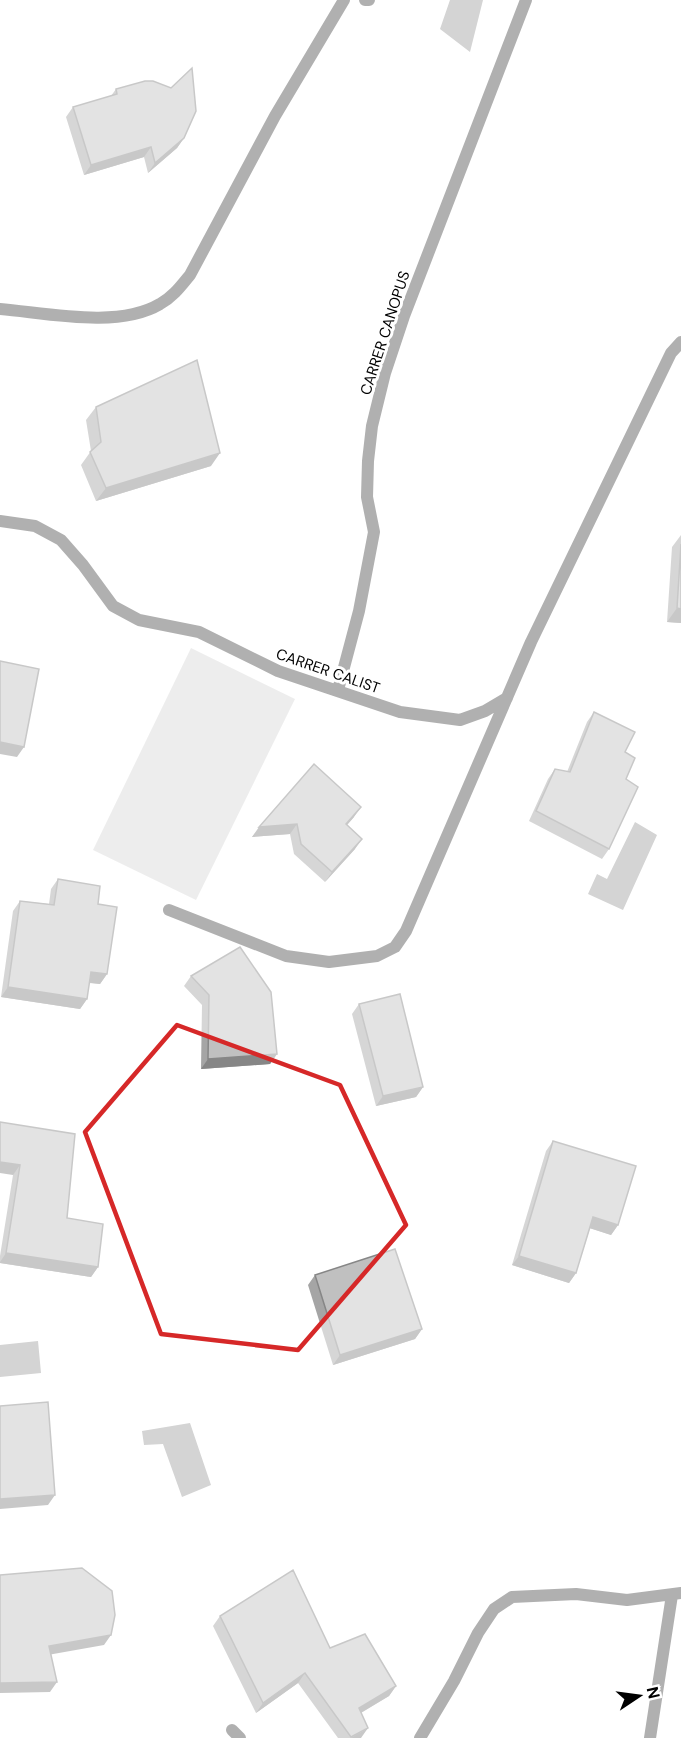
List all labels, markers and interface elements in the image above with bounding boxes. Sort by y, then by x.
street label: CARRER CANOPUS [356,268,415,398]
street label: CARRER CALIST [273,644,383,698]
north arrow [609,1666,669,1726]
text: N [642,1685,665,1701]

